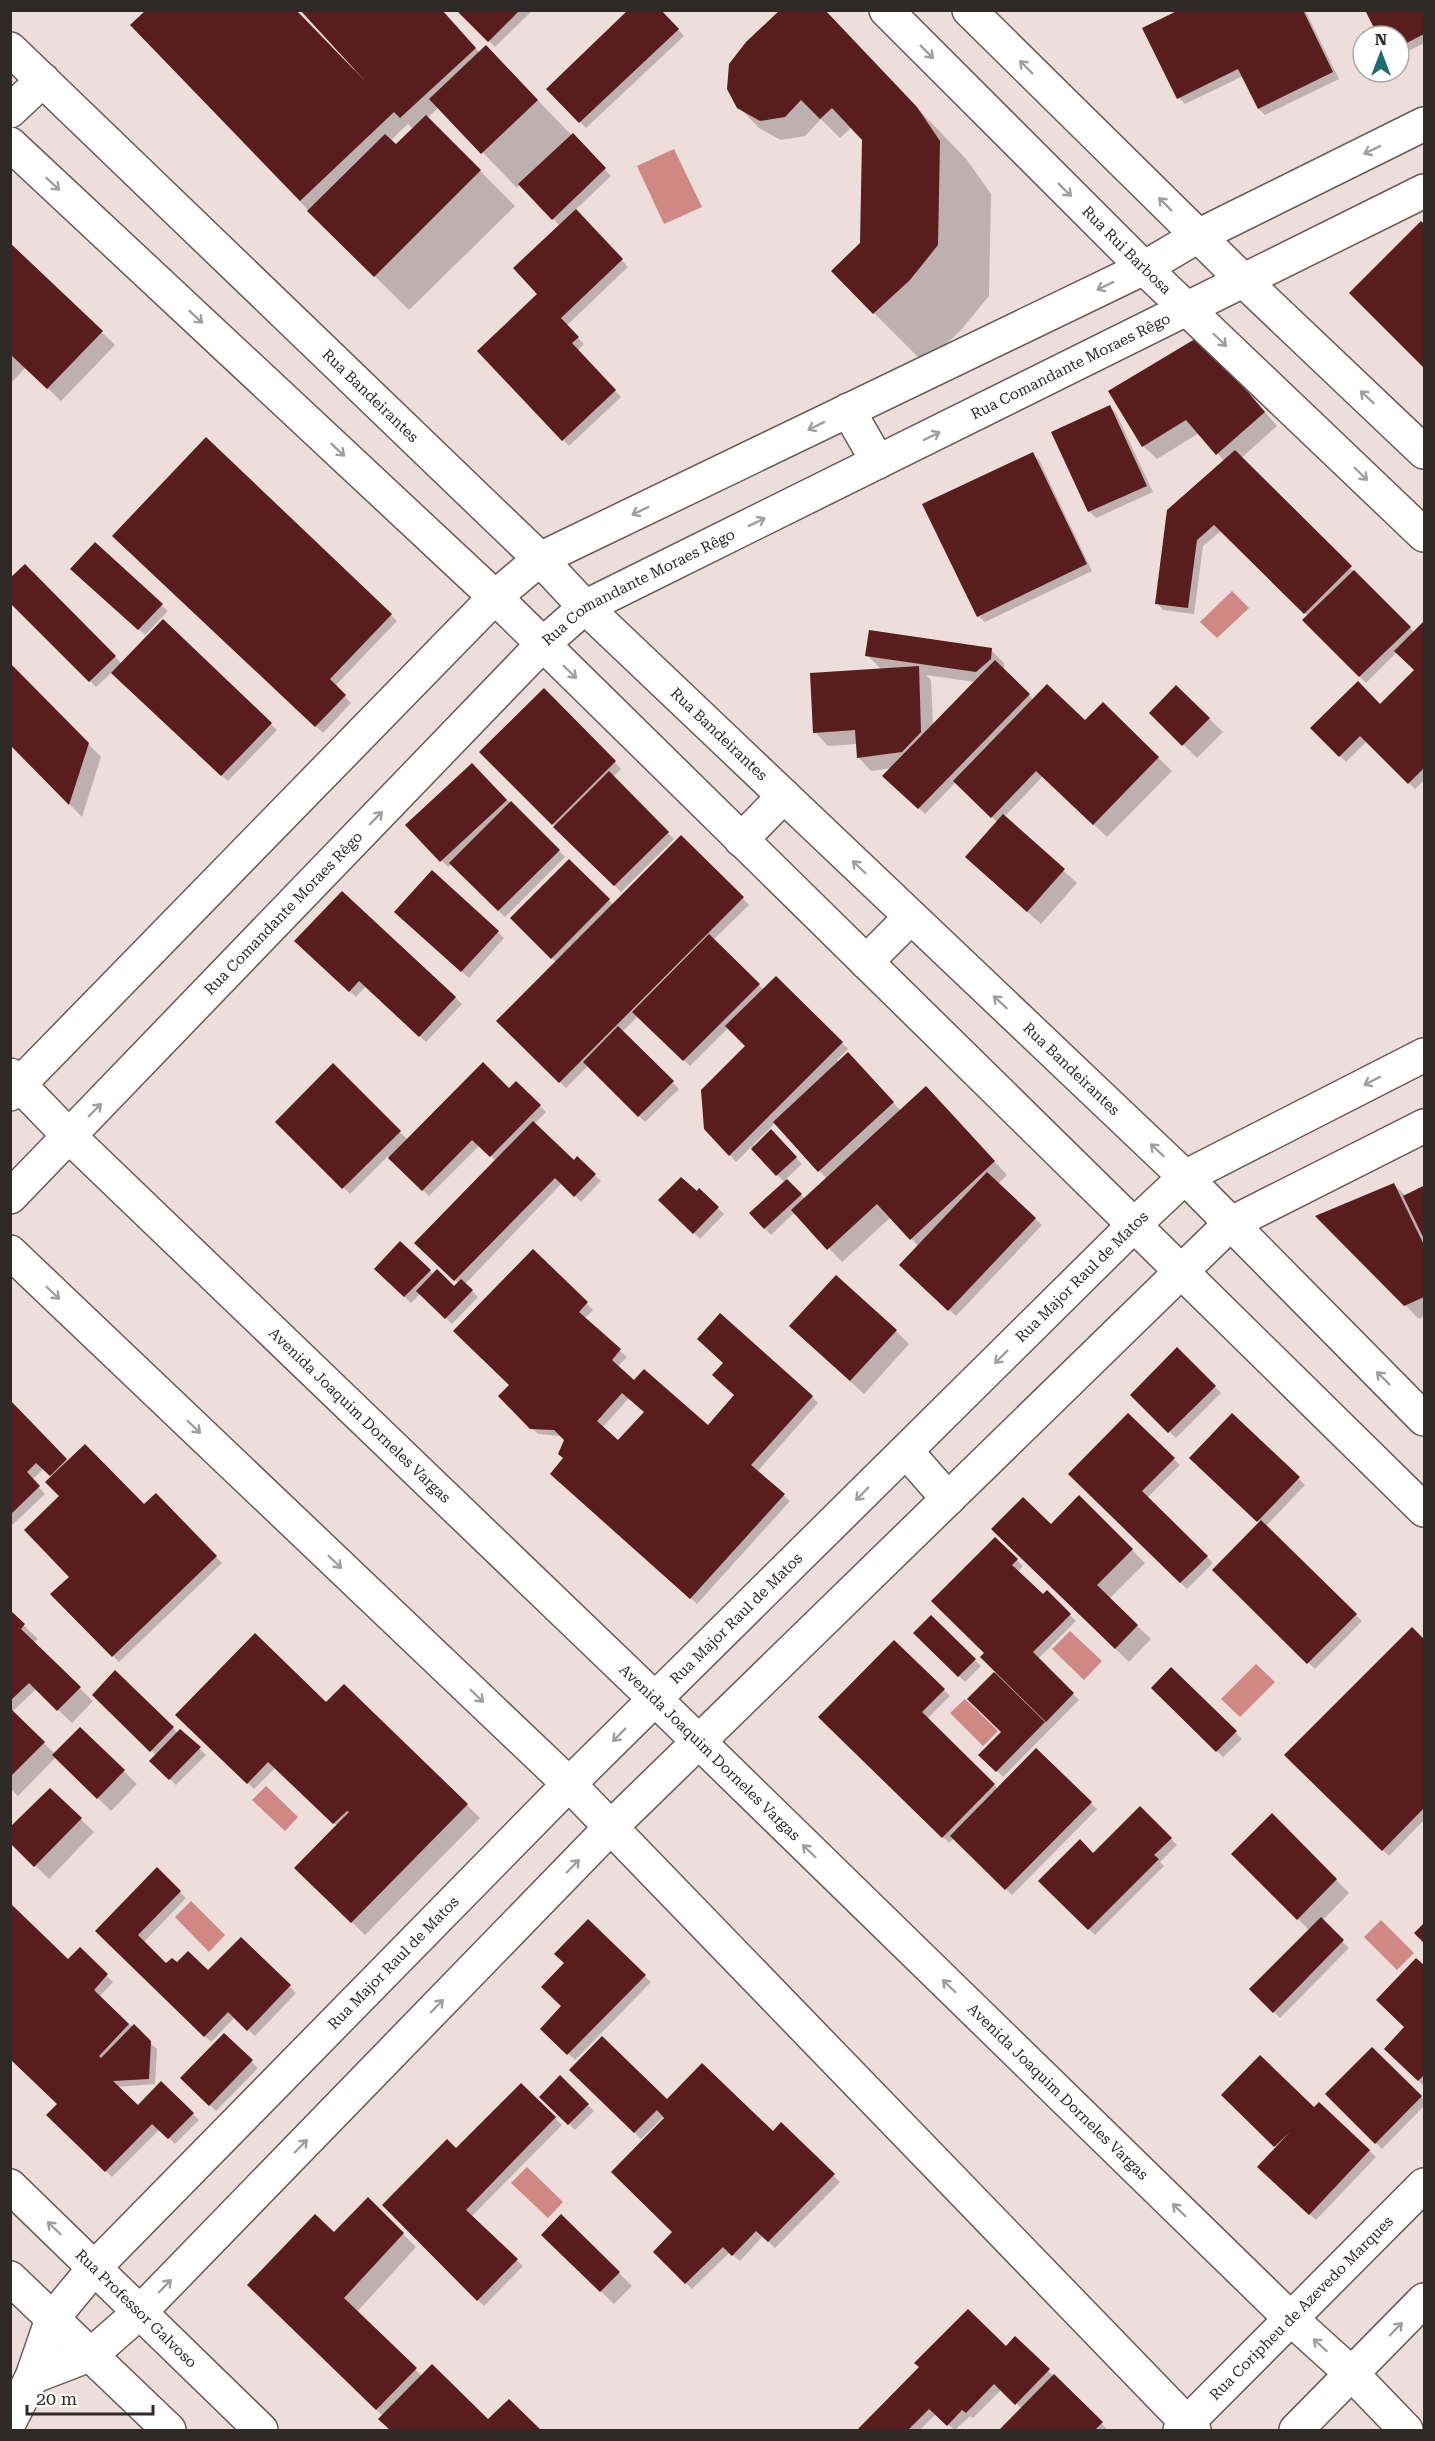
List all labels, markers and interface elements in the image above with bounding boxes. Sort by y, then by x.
north arrow [1351,24,1411,84]
text: N [1375,30,1387,49]
one-way arrow [920,44,935,59]
one-way arrow [1019,60,1034,74]
one-way arrow [1364,145,1382,156]
one-way arrow [46,177,61,191]
one-way arrow [1058,182,1073,197]
one-way arrow [1158,197,1173,211]
street label: Rua Rui Barbosa [1078,202,1175,298]
one-way arrow [1096,281,1114,293]
street label: Rua Comandante Moraes Rêgo [968,309,1173,423]
one-way arrow [188,310,203,324]
one-way arrow [1213,333,1228,347]
street label: Rua Bandeirantes [318,345,422,446]
one-way arrow [1359,390,1374,404]
one-way arrow [807,420,825,432]
one-way arrow [922,429,940,441]
one-way arrow [331,443,346,457]
one-way arrow [1354,467,1369,482]
one-way arrow [632,505,650,517]
one-way arrow [748,516,766,528]
street label: Rua Comandante Moraes Rêgo [538,525,738,650]
one-way arrow [563,665,578,679]
street label: Rua Bandeirantes [667,684,771,784]
one-way arrow [368,811,382,826]
street label: Rua Comandante Moraes Rêgo [200,828,366,999]
one-way arrow [851,860,866,875]
one-way arrow [993,994,1008,1009]
street label: Rua Bandeirantes [1019,1019,1123,1119]
one-way arrow [1364,1076,1382,1088]
one-way arrow [88,1102,102,1117]
one-way arrow [1150,1143,1165,1157]
street label: Rua Major Raul de Matos [1012,1207,1152,1346]
one-way arrow [45,1285,60,1300]
street label: Avenida Joaquim Dorneles Vargas [265,1324,454,1507]
one-way arrow [993,1350,1008,1364]
one-way arrow [1376,1370,1391,1385]
one-way arrow [187,1420,202,1434]
one-way arrow [855,1487,870,1501]
street label: Rua Major Raul de Matos [666,1549,806,1688]
one-way arrow [328,1554,343,1569]
street label: Avenida Joaquim Dorneles Vargas [616,1661,804,1844]
one-way arrow [469,1689,484,1703]
one-way arrow [612,1727,627,1742]
one-way arrow [802,1843,817,1858]
one-way arrow [566,1859,580,1874]
street label: Rua Major Raul de Matos [324,1893,463,2033]
one-way arrow [941,1979,956,1994]
one-way arrow [430,1999,445,2014]
street label: Avenida Joaquim Dorneles Vargas [964,2000,1152,2184]
one-way arrow [294,2139,309,2154]
one-way arrow [1172,2203,1187,2218]
street label: Rua Coripheu de Azevedo Marques [1206,2212,1397,2404]
one-way arrow [47,2221,62,2235]
street label: Rua Professor Galvoso [72,2246,201,2372]
one-way arrow [158,2278,173,2293]
one-way arrow [1389,2321,1404,2336]
one-way arrow [1313,2338,1328,2352]
scale bar [27,2378,153,2416]
text: 20 m [36,2388,77,2409]

